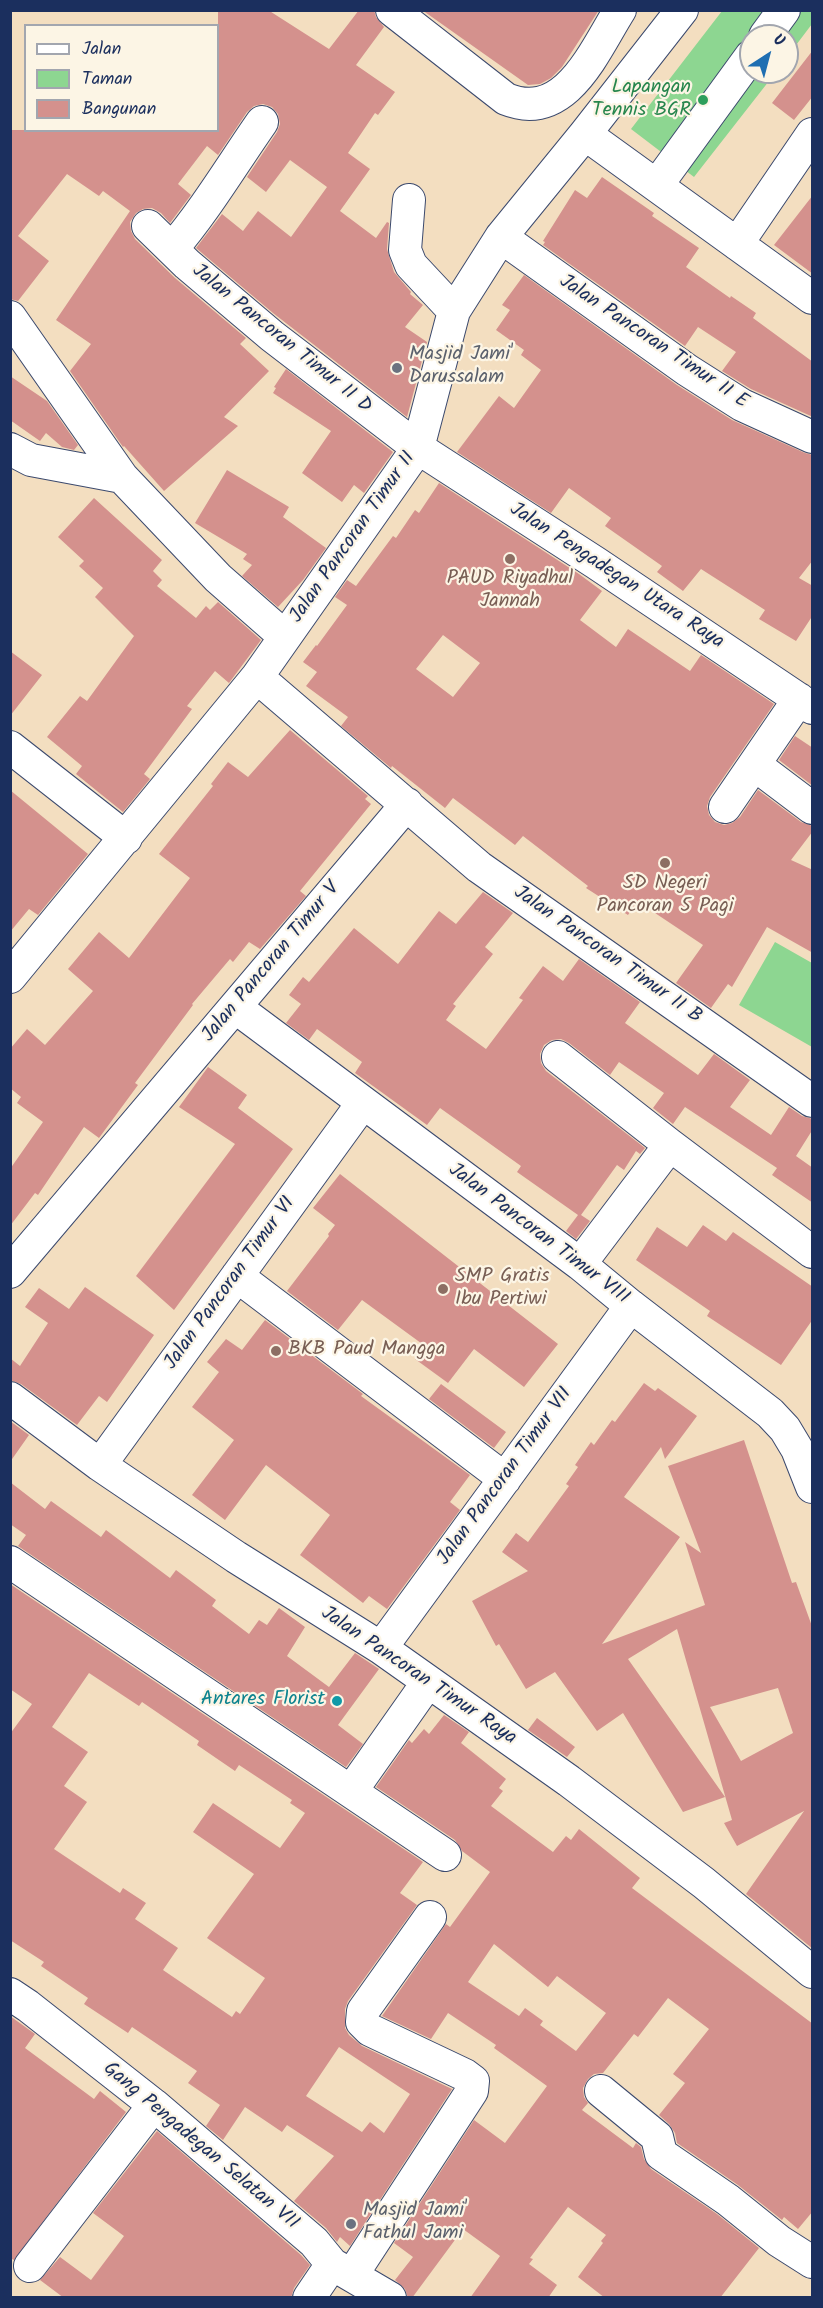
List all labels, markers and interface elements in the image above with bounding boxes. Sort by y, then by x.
legend [24,24,219,132]
north arrow [739,24,799,84]
text: U [767,28,790,54]
text: Jalan [82,35,121,64]
text: Taman [82,65,132,94]
place label: Lapangan Tennis BGR [592,77,691,124]
marker: Lapangan Tennis BGR [696,93,710,107]
text: Bangunan [82,95,156,124]
street label: Jalan Pancoran Timur II D [186,260,376,420]
street label: Jalan Pancoran Timur II E [554,271,752,415]
place label: Masjid Jami' Darussalam [409,344,513,391]
marker: Masjid Jami' Darussalam [390,361,404,375]
street label: Jalan Pancoran Timur II [286,448,422,628]
street label: Jalan Pengadegan Utara Raya [504,499,728,655]
marker: PAUD Riyadhul Jannah [503,552,517,566]
place label: PAUD Riyadhul Jannah [447,568,573,615]
marker: SD Negeri Pancoran 5 Pagi [658,856,672,870]
place label: SD Negeri Pancoran 5 Pagi [597,873,733,920]
street label: Jalan Pancoran Timur V [198,878,346,1048]
street label: Jalan Pancoran Timur II B [508,882,706,1030]
street label: Jalan Pancoran Timur VIII [443,1159,633,1311]
street label: Jalan Pancoran Timur VI [160,1193,302,1375]
place label: SMP Gratis Ibu Pertiwi [455,1266,550,1313]
marker: SMP Gratis Ibu Pertiwi [436,1282,450,1296]
place label: BKB Paud Mangga [288,1339,445,1363]
marker: BKB Paud Mangga [269,1344,283,1358]
street label: Jalan Pancoran Timur VII [433,1383,579,1571]
street label: Jalan Pancoran Timur Raya [316,1603,520,1751]
place label: Antares Florist [201,1689,325,1713]
marker: Antares Florist [330,1694,344,1708]
street label: Gang Pengadegan Selatan VII [97,2058,303,2236]
place label: Masjid Jami' Fathul Jami [363,2200,467,2247]
marker: Masjid Jami' Fathul Jami [344,2217,358,2231]

